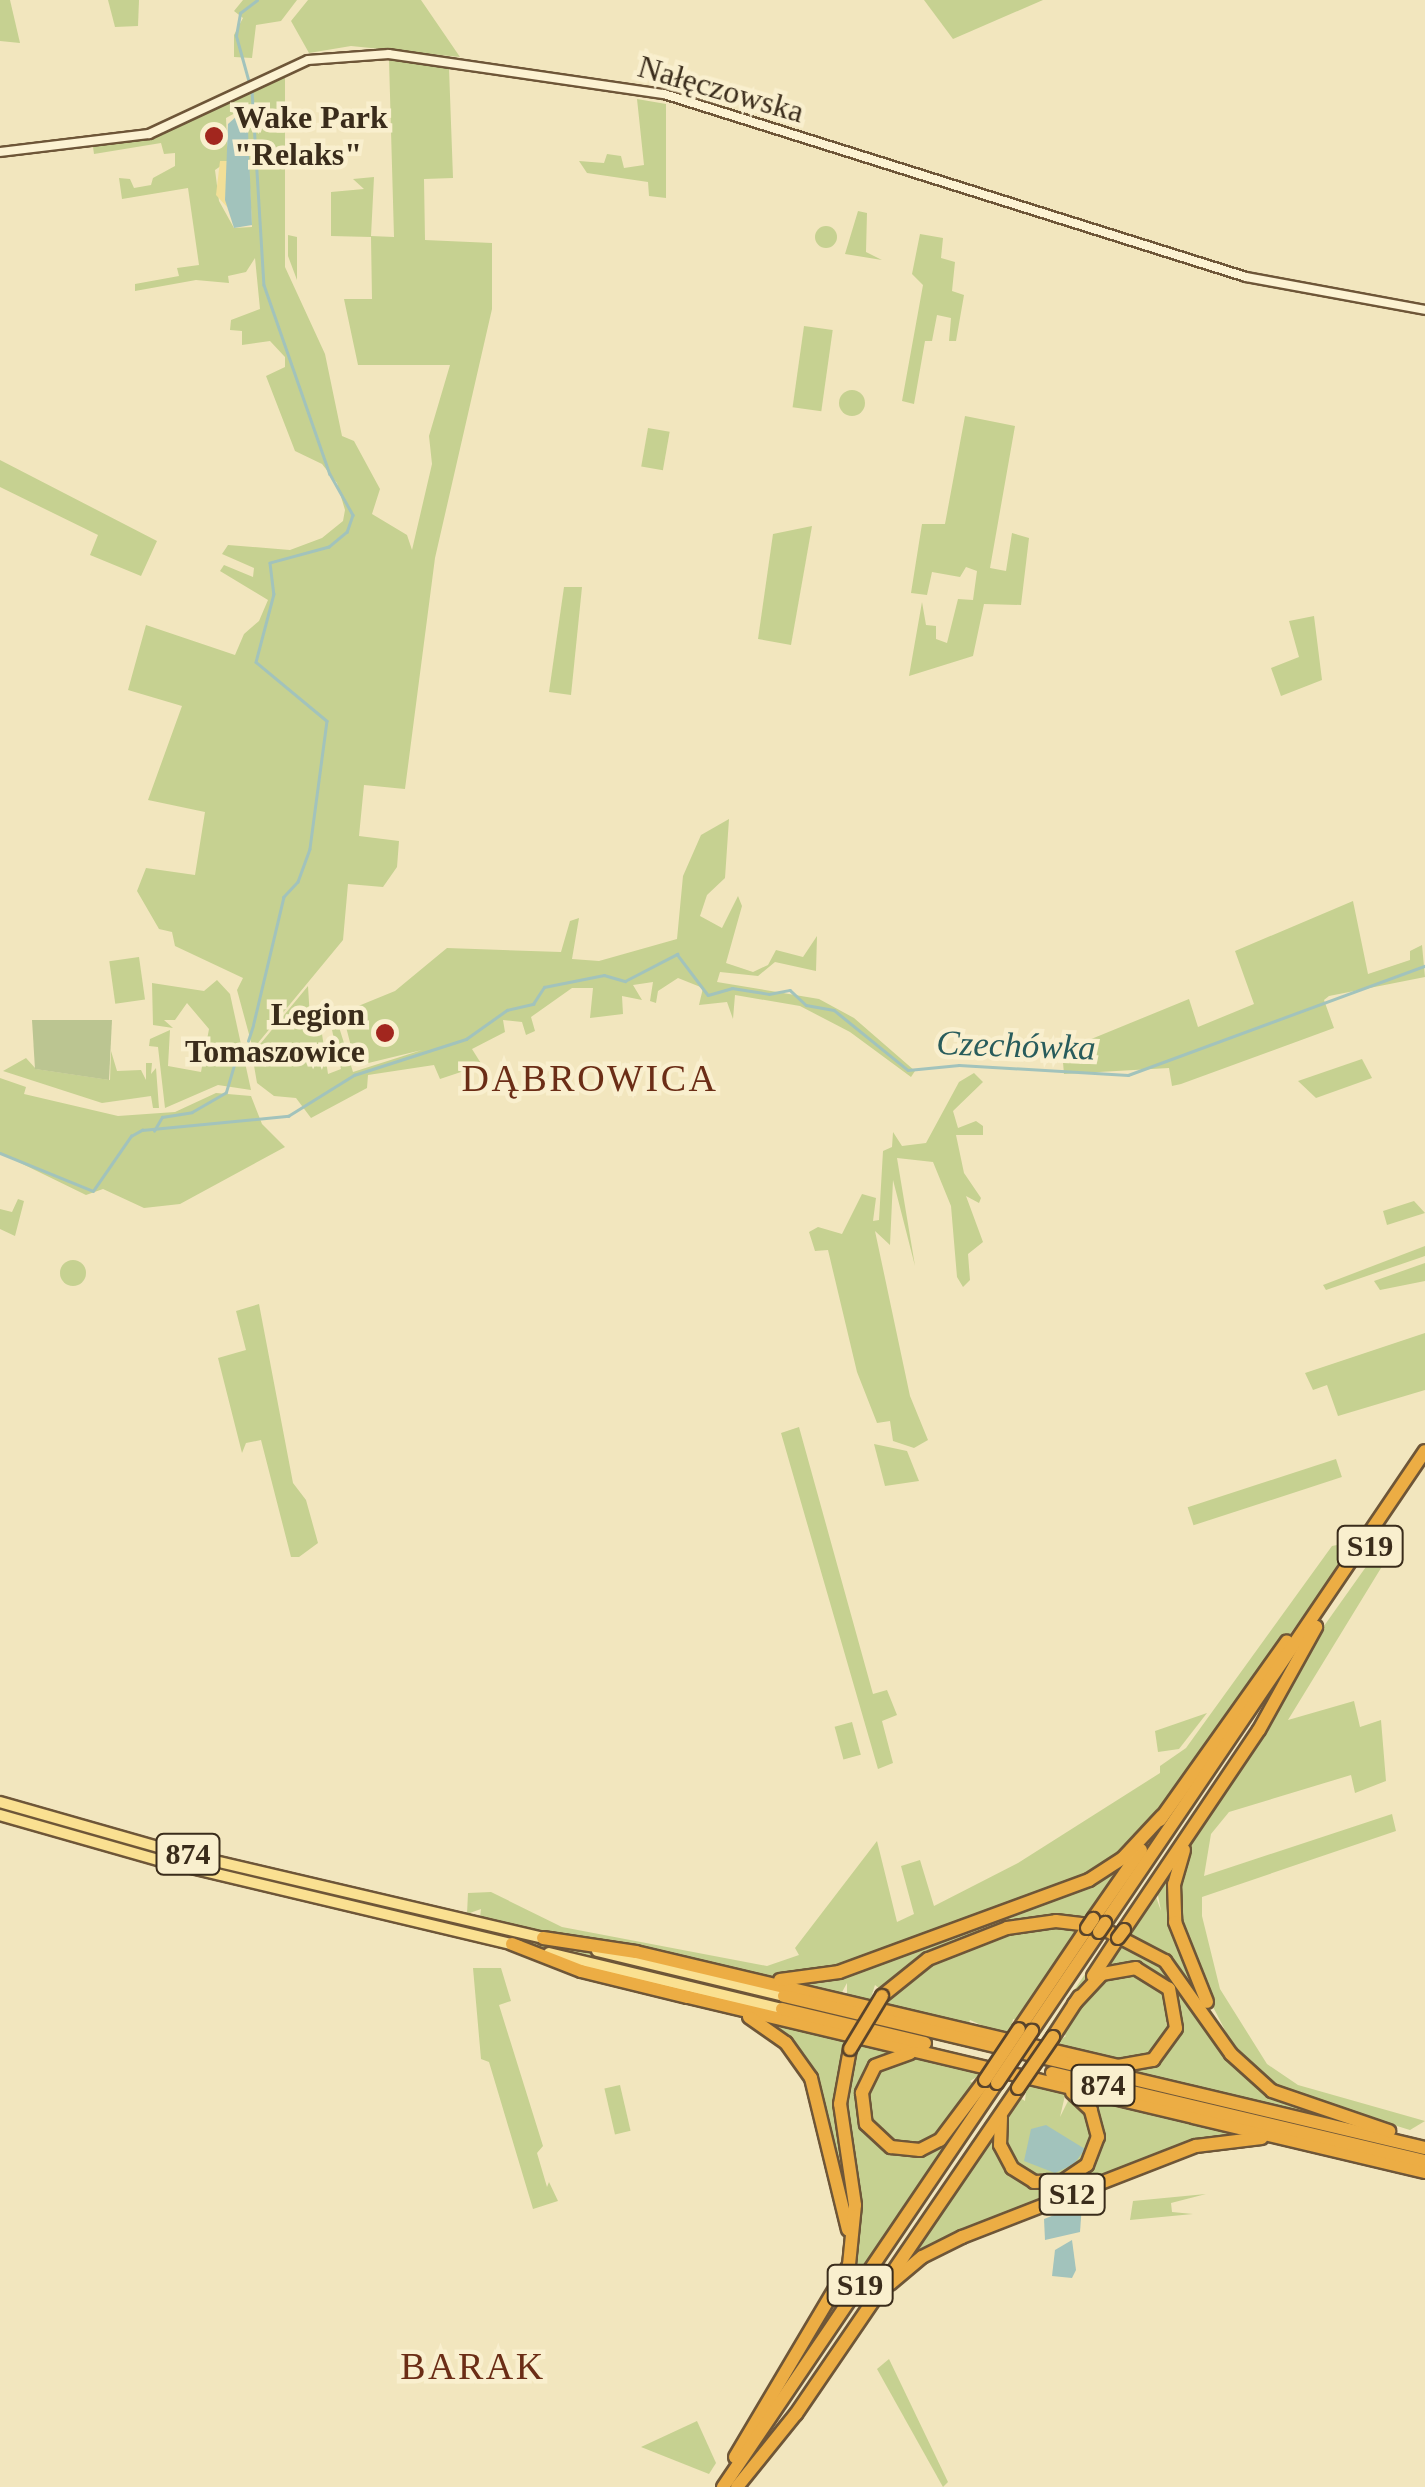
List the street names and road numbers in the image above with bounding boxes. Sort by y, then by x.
street label: Nałęczowska [634,47,808,131]
road number: S19 [1335,1521,1405,1571]
road number: 874 [156,1829,220,1879]
road number: 874 [1070,2060,1136,2110]
road number: S12 [1037,2169,1107,2219]
road number: S19 [825,2260,895,2310]

